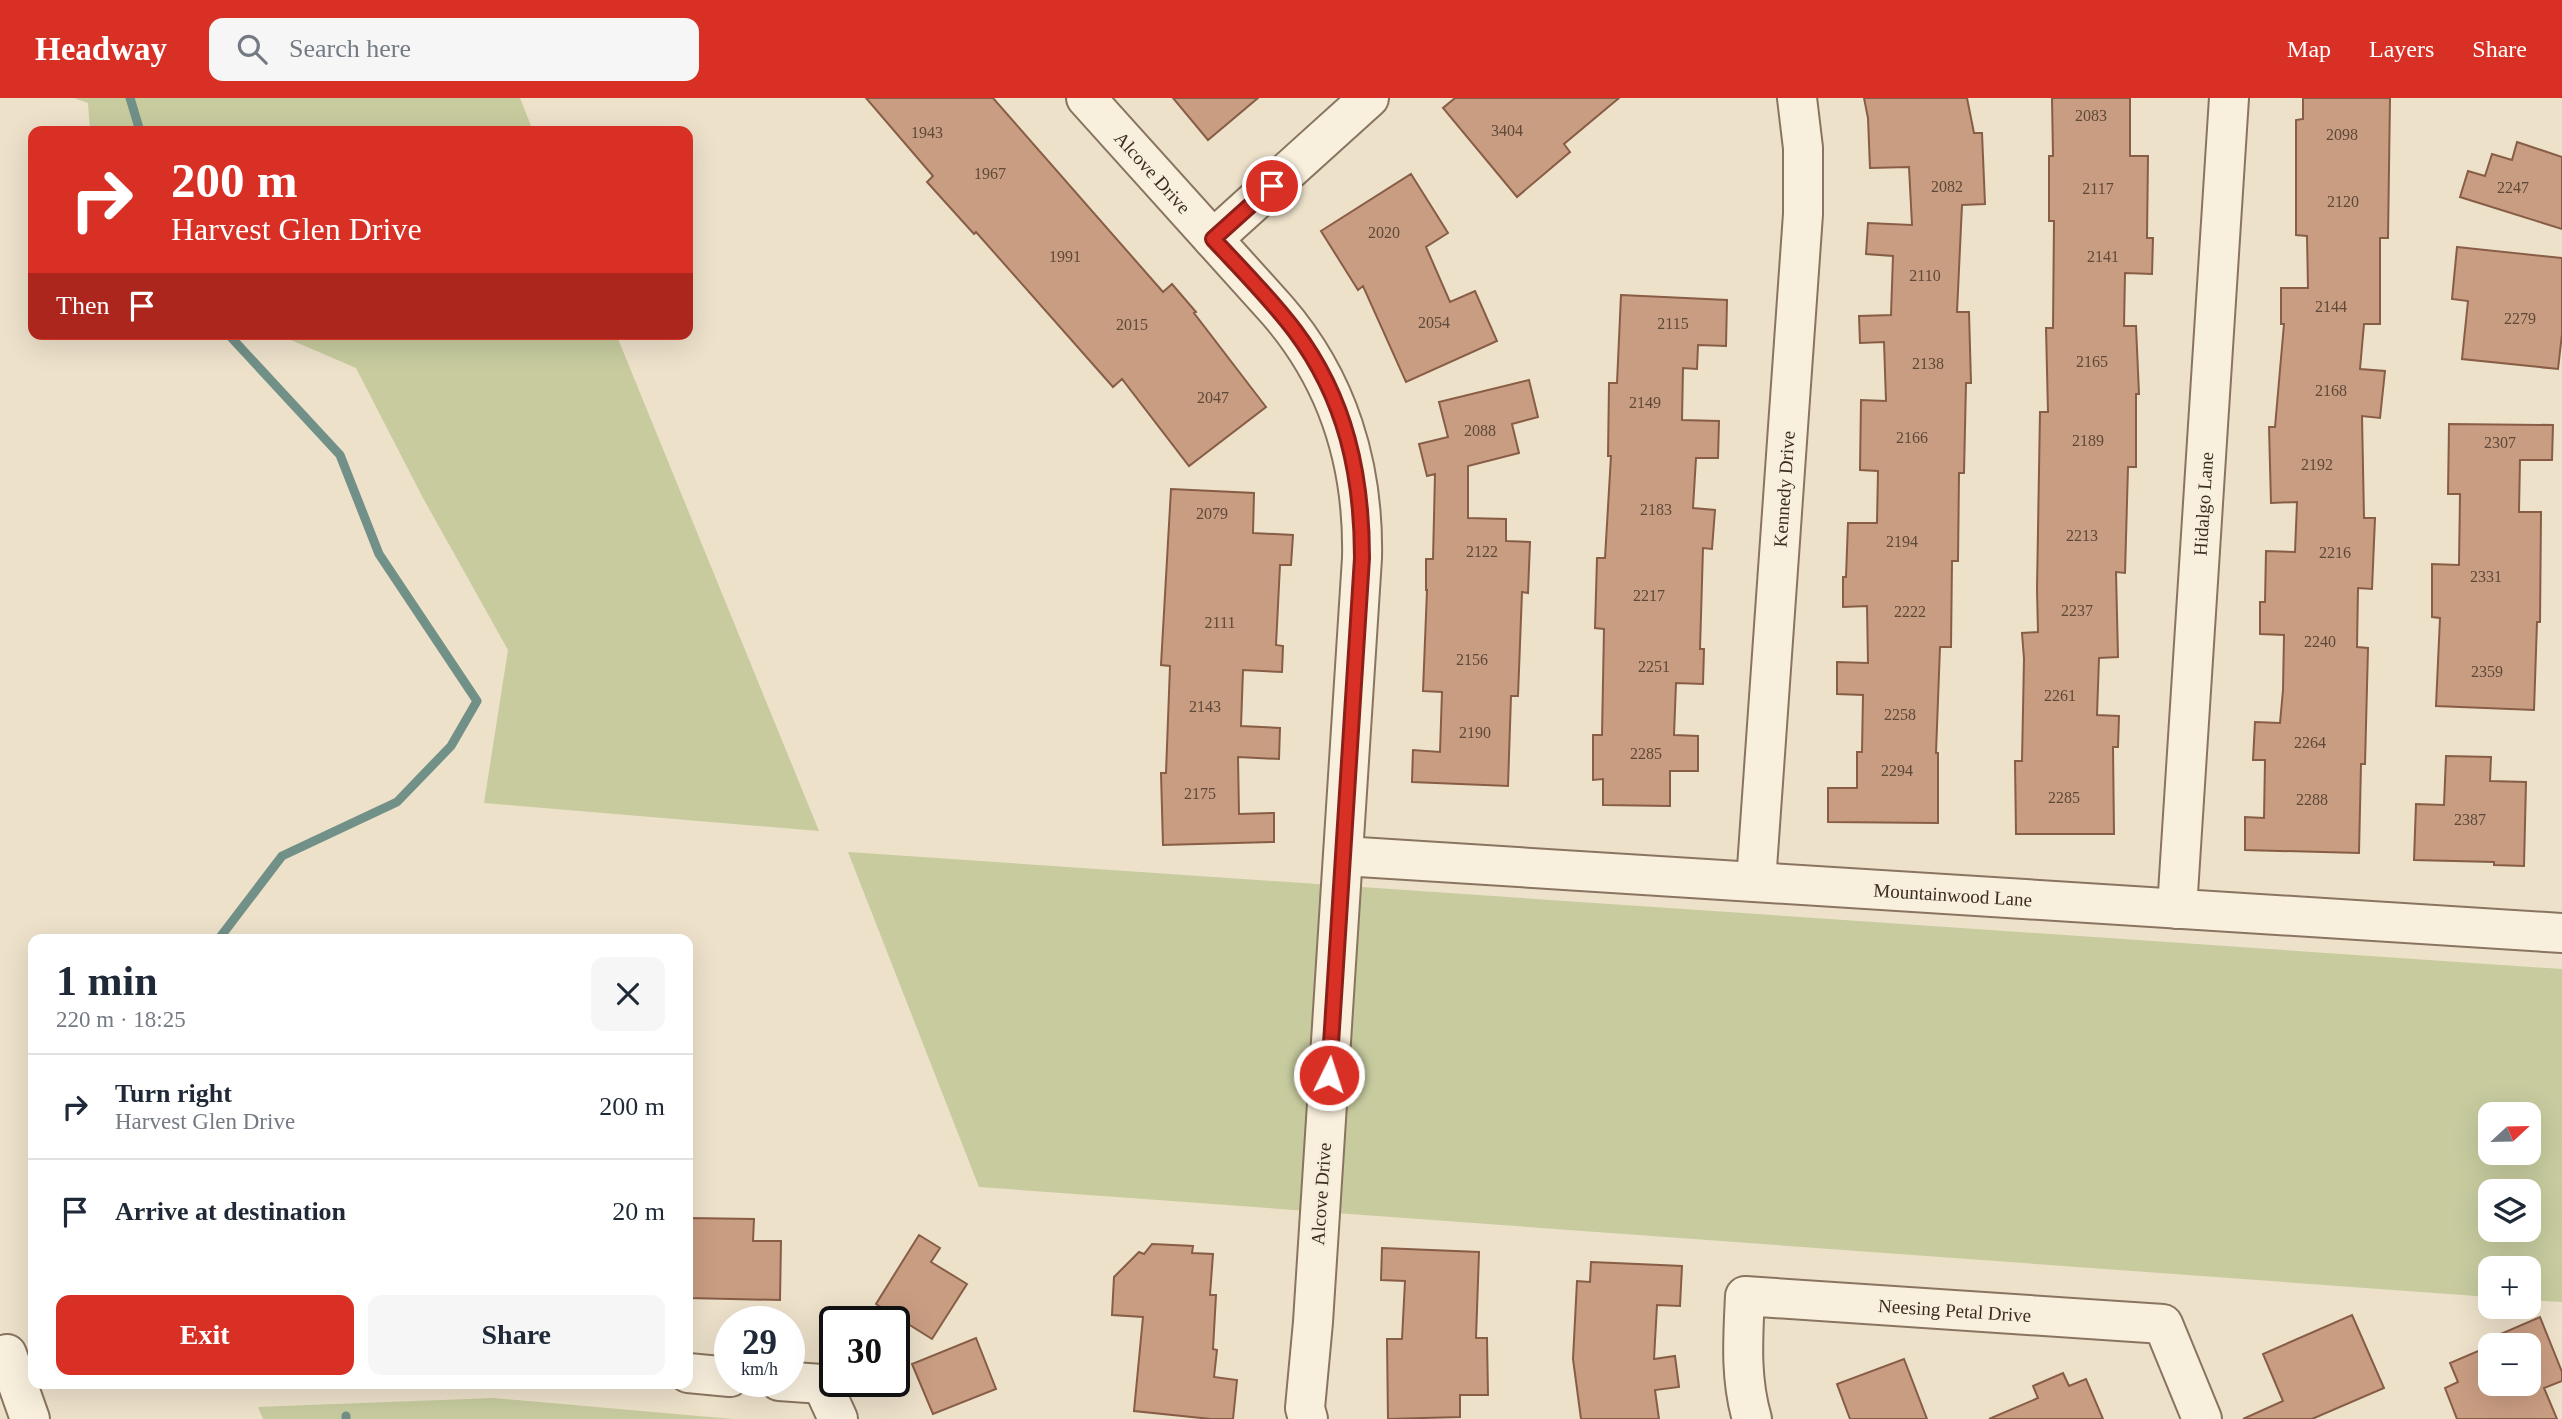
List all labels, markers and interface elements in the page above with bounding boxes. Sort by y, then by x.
search box [209,18,699,81]
icon: search [233,30,271,68]
text: Headway [35,31,167,67]
text: Search here [289,34,411,63]
text: Map [2287,36,2331,62]
text: Layers [2369,36,2434,62]
text: Share [2472,36,2527,62]
house number: 2083 [2075,107,2107,124]
house number: 3404 [1491,122,1523,139]
house number: 1943 [911,124,943,141]
house number: 2098 [2326,126,2358,143]
street label: Alcove Drive [1111,127,1195,218]
text: 200 m [171,153,298,208]
icon: right [56,154,147,245]
pin [1242,156,1302,216]
house number: 1967 [974,165,1006,182]
icon: arrive [1253,167,1291,205]
house number: 2082 [1931,178,1963,195]
house number: 2247 [2497,179,2529,196]
house number: 2117 [2082,180,2114,197]
house number: 2120 [2327,193,2359,210]
text: Harvest Glen Drive [171,211,422,247]
house number: 2020 [1368,224,1400,241]
house number: 1991 [1049,248,1081,265]
house number: 2141 [2087,248,2119,265]
house number: 2110 [1909,267,1941,284]
icon: arrive [123,287,161,325]
text: Then [56,291,109,320]
house number: 2144 [2315,298,2347,315]
house number: 2279 [2504,310,2536,327]
house number: 2054 [1418,314,1450,331]
house number: 2115 [1657,315,1689,332]
house number: 2015 [1116,316,1148,333]
house number: 2165 [2076,353,2108,370]
house number: 2138 [1912,355,1944,372]
house number: 2168 [2315,382,2347,399]
house number: 2047 [1197,389,1229,406]
house number: 2149 [1629,394,1661,411]
house number: 2088 [1464,422,1496,439]
house number: 2166 [1896,429,1928,446]
street label: Kennedy Drive [1769,430,1798,548]
house number: 2189 [2072,432,2104,449]
house number: 2307 [2484,434,2516,451]
street label: Hidalgo Lane [2189,451,2217,556]
house number: 2192 [2301,456,2333,473]
house number: 2183 [1640,501,1672,518]
house number: 2079 [1196,505,1228,522]
house number: 2213 [2066,527,2098,544]
house number: 2194 [1886,533,1918,550]
house number: 2122 [1466,543,1498,560]
house number: 2216 [2319,544,2351,561]
house number: 2331 [2470,568,2502,585]
house number: 2217 [1633,587,1665,604]
house number: 2237 [2061,602,2093,619]
house number: 2222 [1894,603,1926,620]
house number: 2111 [1205,614,1235,631]
house number: 2240 [2304,633,2336,650]
house number: 2156 [1456,651,1488,668]
house number: 2251 [1638,658,1670,675]
house number: 2359 [2471,663,2503,680]
house number: 2261 [2044,687,2076,704]
house number: 2143 [1189,698,1221,715]
house number: 2258 [1884,706,1916,723]
house number: 2190 [1459,724,1491,741]
house number: 2264 [2294,734,2326,751]
house number: 2285 [1630,745,1662,762]
house number: 2294 [1881,762,1913,779]
house number: 2175 [1184,785,1216,802]
house number: 2285 [2048,789,2080,806]
house number: 2288 [2296,791,2328,808]
house number: 2387 [2454,811,2486,828]
street label: Mountainwood Lane [1873,879,2033,910]
button: close [591,957,665,1031]
text: 1 min [56,958,158,1004]
text: 220 m · 18:25 [56,1007,186,1032]
position arrow [1292,1038,1366,1112]
text: Turn right [115,1079,232,1108]
icon: right [56,1088,94,1126]
text: 200 m [599,1092,665,1121]
north arrow [2478,1102,2541,1166]
map controls [2478,1102,2541,1396]
text: Harvest Glen Drive [115,1109,295,1134]
street label: Alcove Drive [1307,1142,1335,1246]
button: layers [2478,1179,2541,1242]
icon: arrive [56,1193,94,1231]
text: Arrive at destination [115,1197,346,1226]
text: 20 m [612,1197,665,1226]
button: + [2478,1256,2541,1319]
street label: Neesing Petal Drive [1878,1294,2032,1326]
button: Exit [56,1295,354,1375]
button: Share [368,1295,665,1375]
speed limit sign: 30 [819,1306,910,1397]
text: 29 [742,1323,777,1362]
button: − [2478,1333,2541,1396]
text: km/h [741,1359,778,1379]

